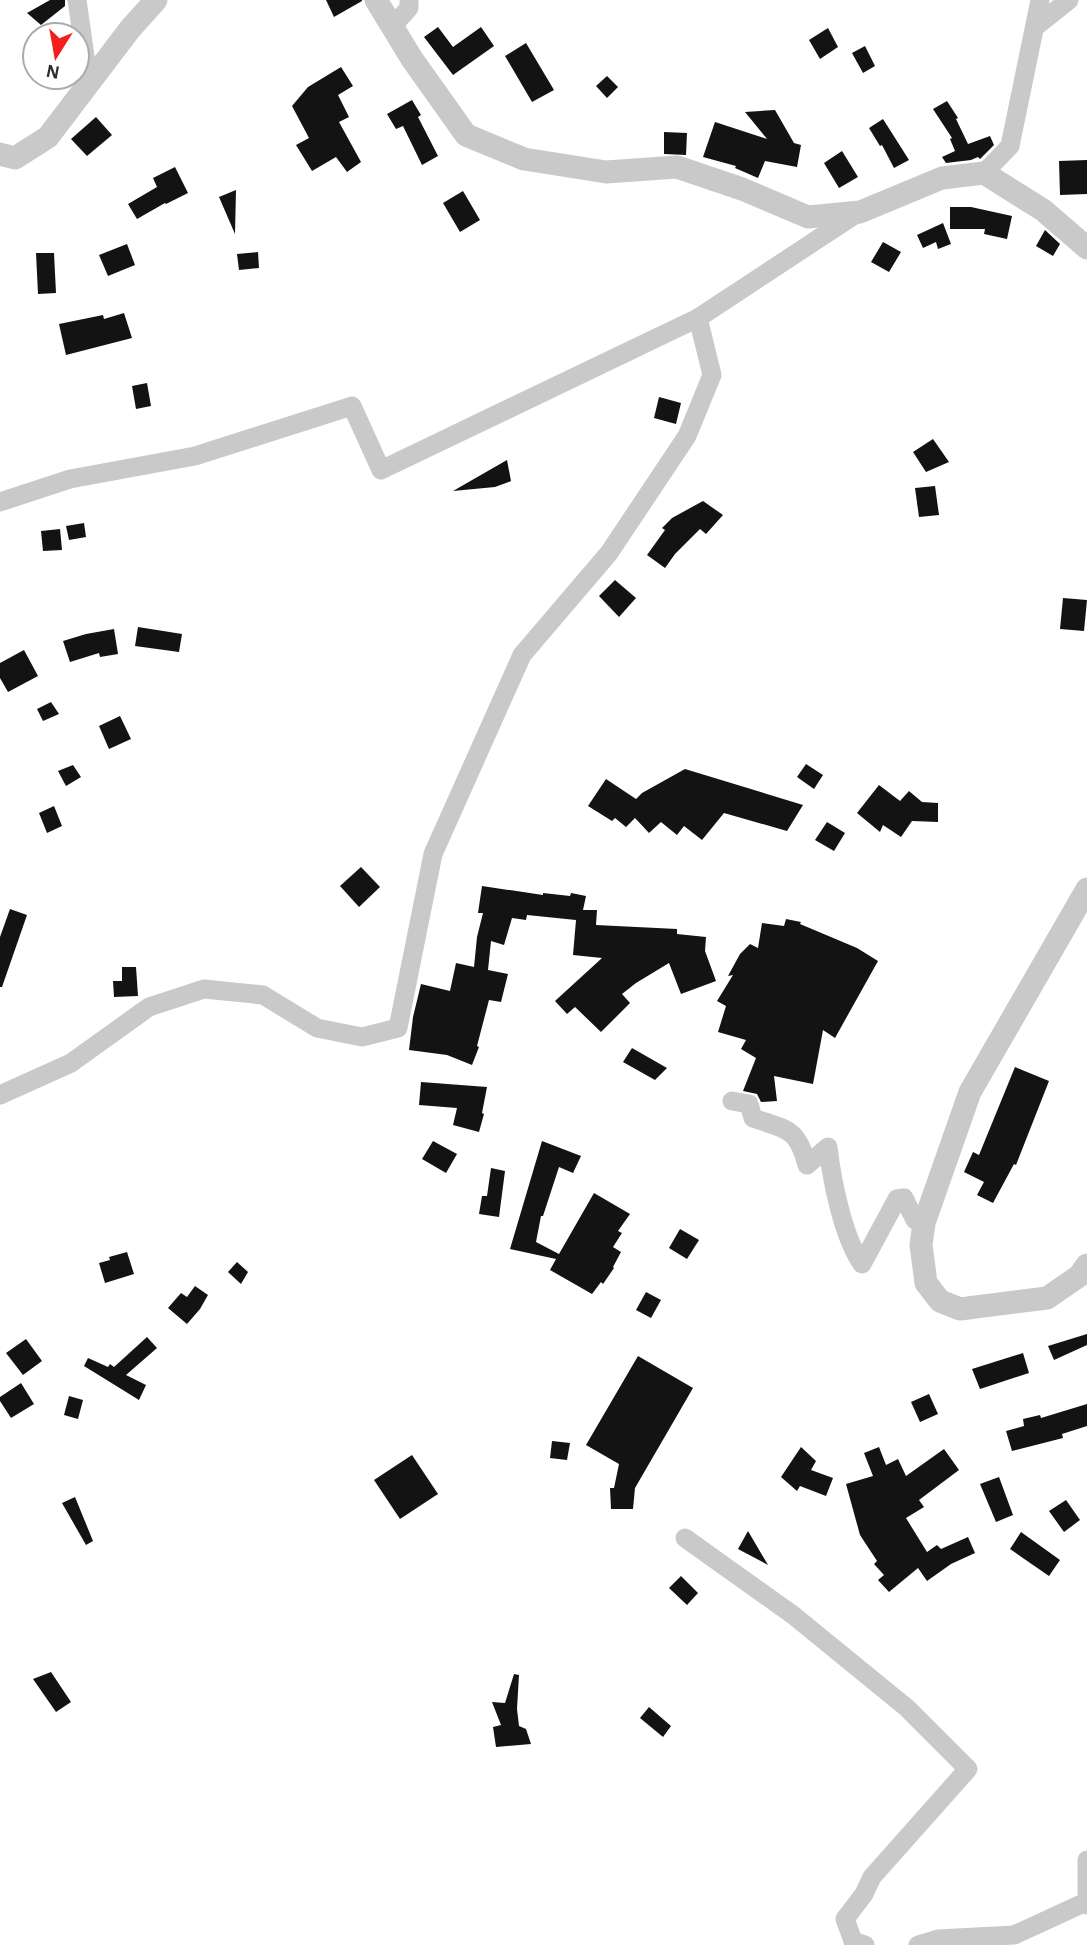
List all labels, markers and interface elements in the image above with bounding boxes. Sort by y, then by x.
north arrow [21,21,91,91]
text: N [45,61,61,82]

